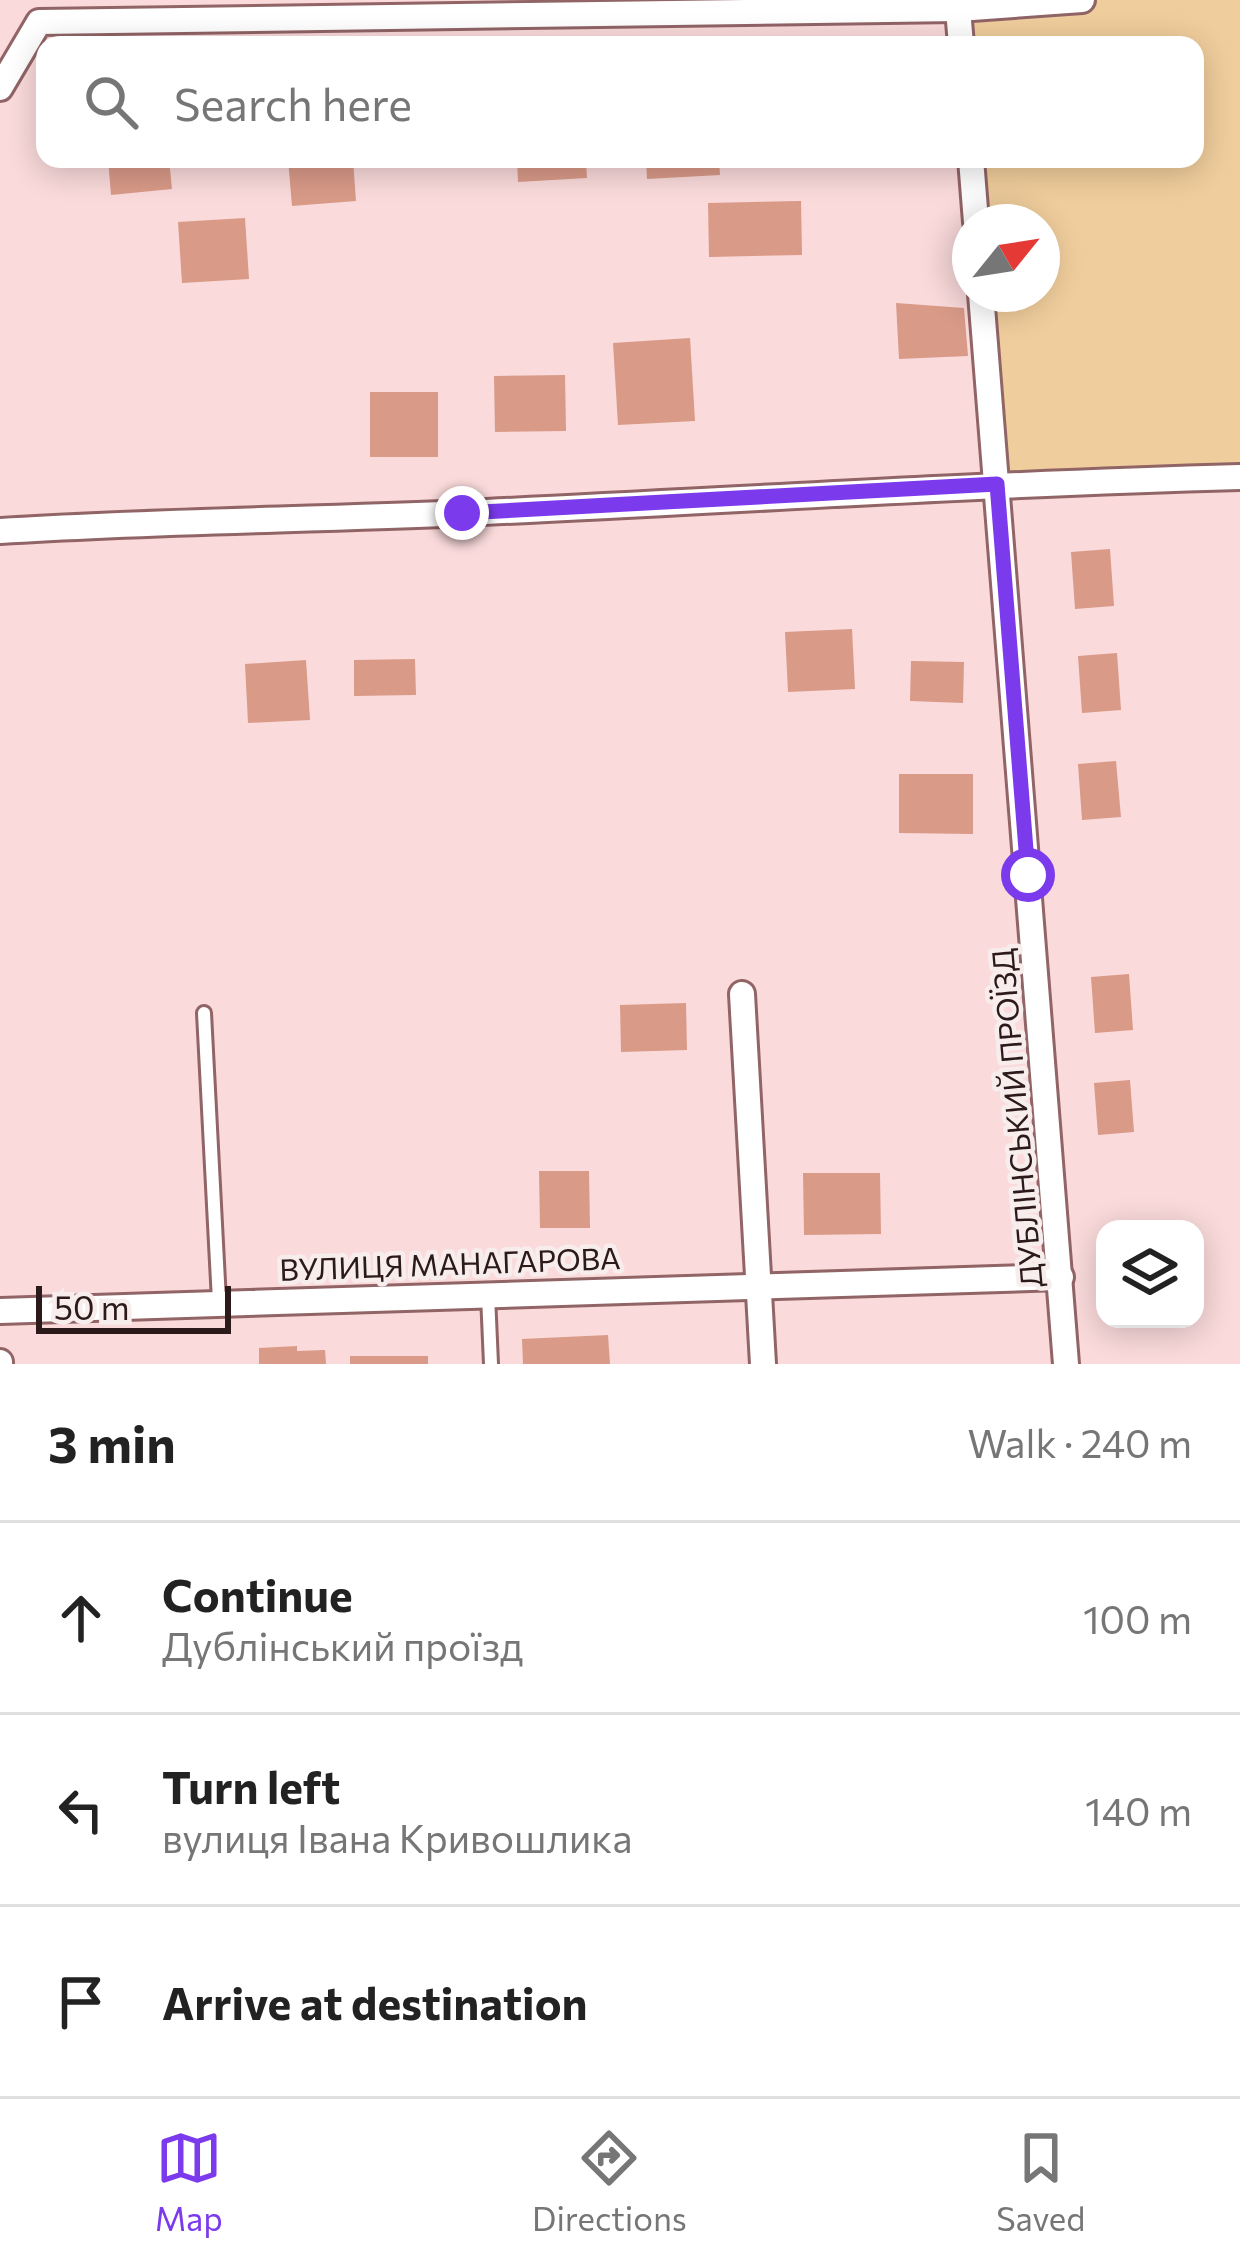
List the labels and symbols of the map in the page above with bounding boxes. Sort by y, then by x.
north arrow [952,204,1060,312]
route end [435,486,489,540]
route start [1001,848,1055,902]
street label: ДУБЛІНСЬКИЙ ПРОЇЗД [982,947,1049,1289]
street label: ВУЛИЦЯ МАНАГАРОВА [279,1238,621,1287]
scale bar [36,1280,231,1333]

